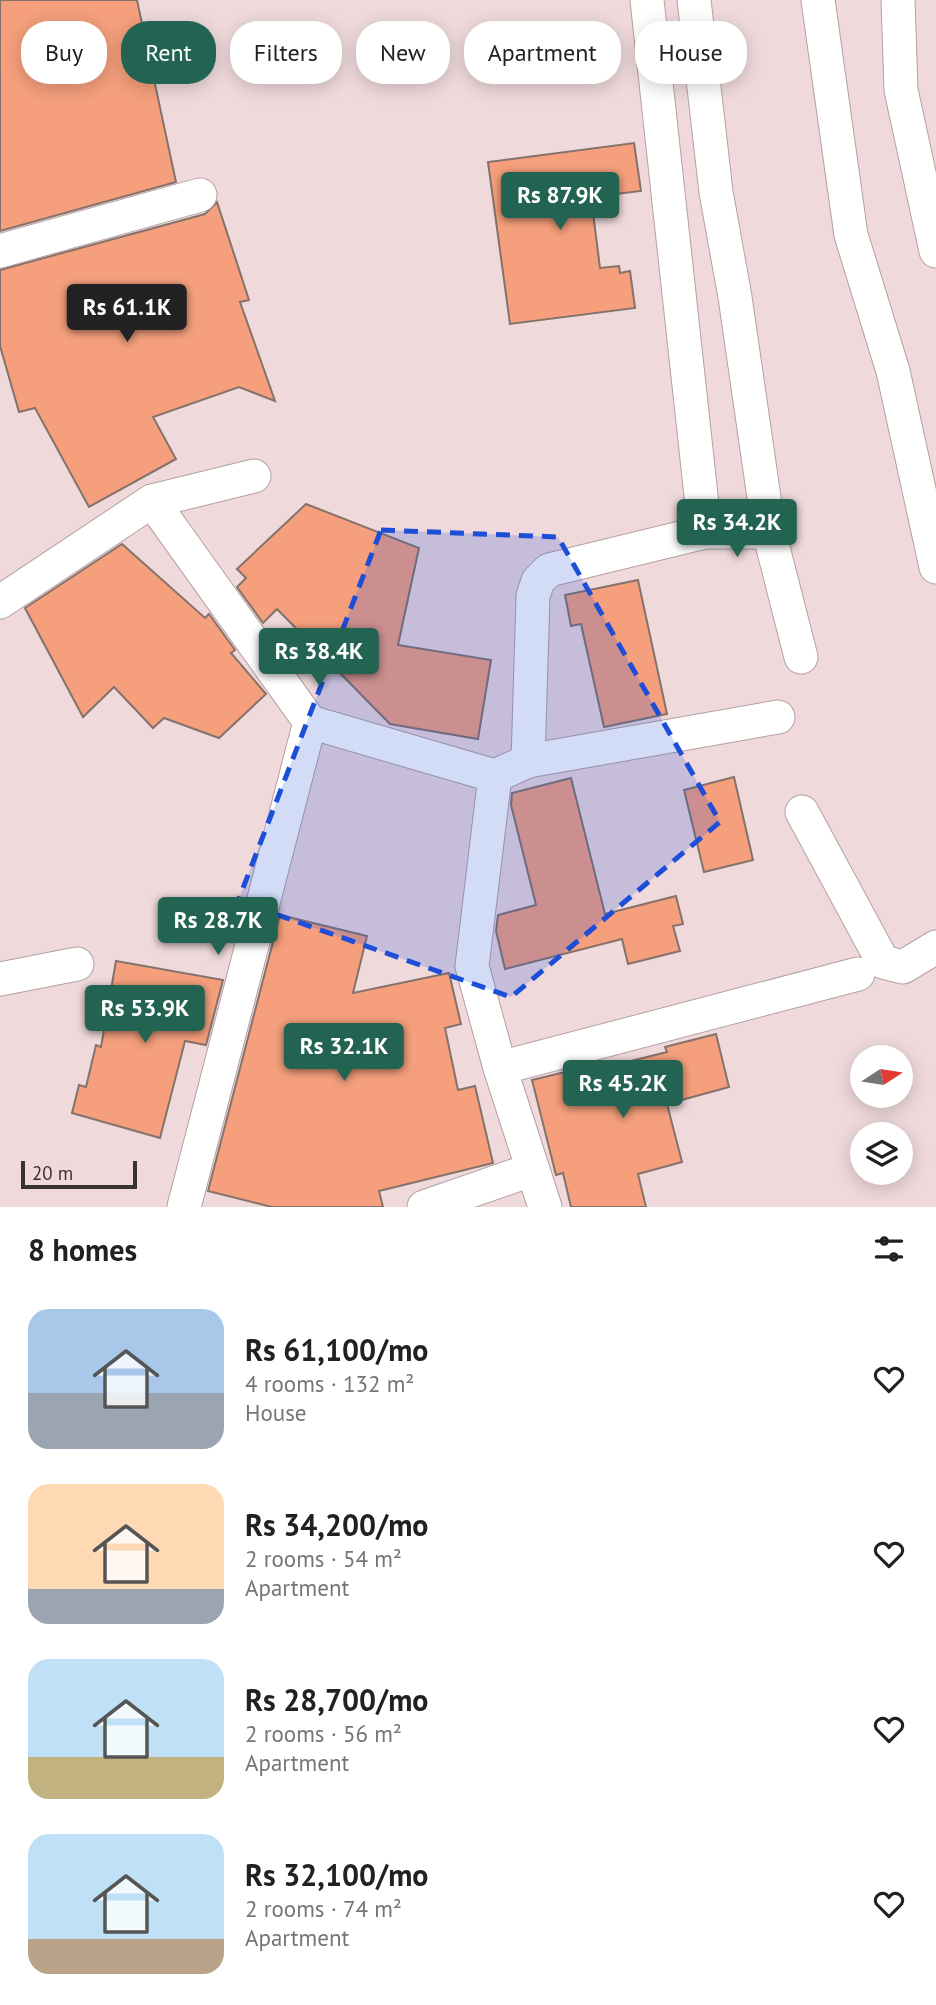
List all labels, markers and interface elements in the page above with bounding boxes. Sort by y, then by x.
chip: Buy [21,21,107,84]
chip: Rent [121,21,216,84]
chip: Filters [230,21,342,84]
chip: New [356,21,450,84]
chip: Apartment [464,21,621,84]
chip: House [635,21,747,84]
pin: Rs 87.9K [488,173,632,232]
text: Rs 87.9K [517,180,603,209]
pin: Rs 61.1K [55,284,199,344]
text: Rs 61.1K [83,292,171,321]
pin: Rs 34.2K [665,500,809,559]
text: Rs 34.2K [693,507,781,536]
pin: Rs 38.4K [247,628,391,688]
text: Rs 38.4K [275,636,363,665]
pin: Rs 28.7K [146,898,290,957]
text: Rs 28.7K [174,905,262,934]
pin: Rs 53.9K [73,986,217,1045]
text: Rs 53.9K [101,993,189,1022]
pin: Rs 32.1K [272,1024,416,1083]
text: Rs 32.1K [300,1031,388,1060]
north arrow [850,1045,914,1108]
map controls [850,1045,913,1185]
pin: Rs 45.2K [551,1060,695,1120]
text: Rs 45.2K [579,1068,667,1097]
button: layers [850,1122,913,1185]
scale bar [21,1158,136,1190]
text: 20 m [32,1161,73,1185]
text: 8 homes [28,1230,137,1269]
icon: filters [870,1230,908,1268]
text: Rs 61,100/mo [245,1330,428,1369]
icon: home [84,1337,168,1421]
icon: heart [870,1360,908,1398]
text: 4 rooms · 132 m² [245,1369,414,1398]
text: House [245,1398,307,1427]
text: Rs 34,200/mo [245,1505,428,1544]
icon: home [84,1512,168,1596]
icon: heart [870,1535,908,1573]
text: 2 rooms · 54 m² [245,1544,402,1573]
text: Apartment [245,1573,349,1602]
text: Rs 28,700/mo [245,1680,428,1719]
icon: home [84,1687,168,1771]
icon: heart [870,1710,908,1748]
text: 2 rooms · 56 m² [245,1719,402,1748]
text: Apartment [245,1748,349,1777]
text: Rs 32,100/mo [245,1855,428,1894]
icon: home [84,1862,168,1946]
icon: heart [870,1885,908,1923]
text: 2 rooms · 74 m² [245,1894,402,1923]
text: Apartment [245,1923,349,1952]

